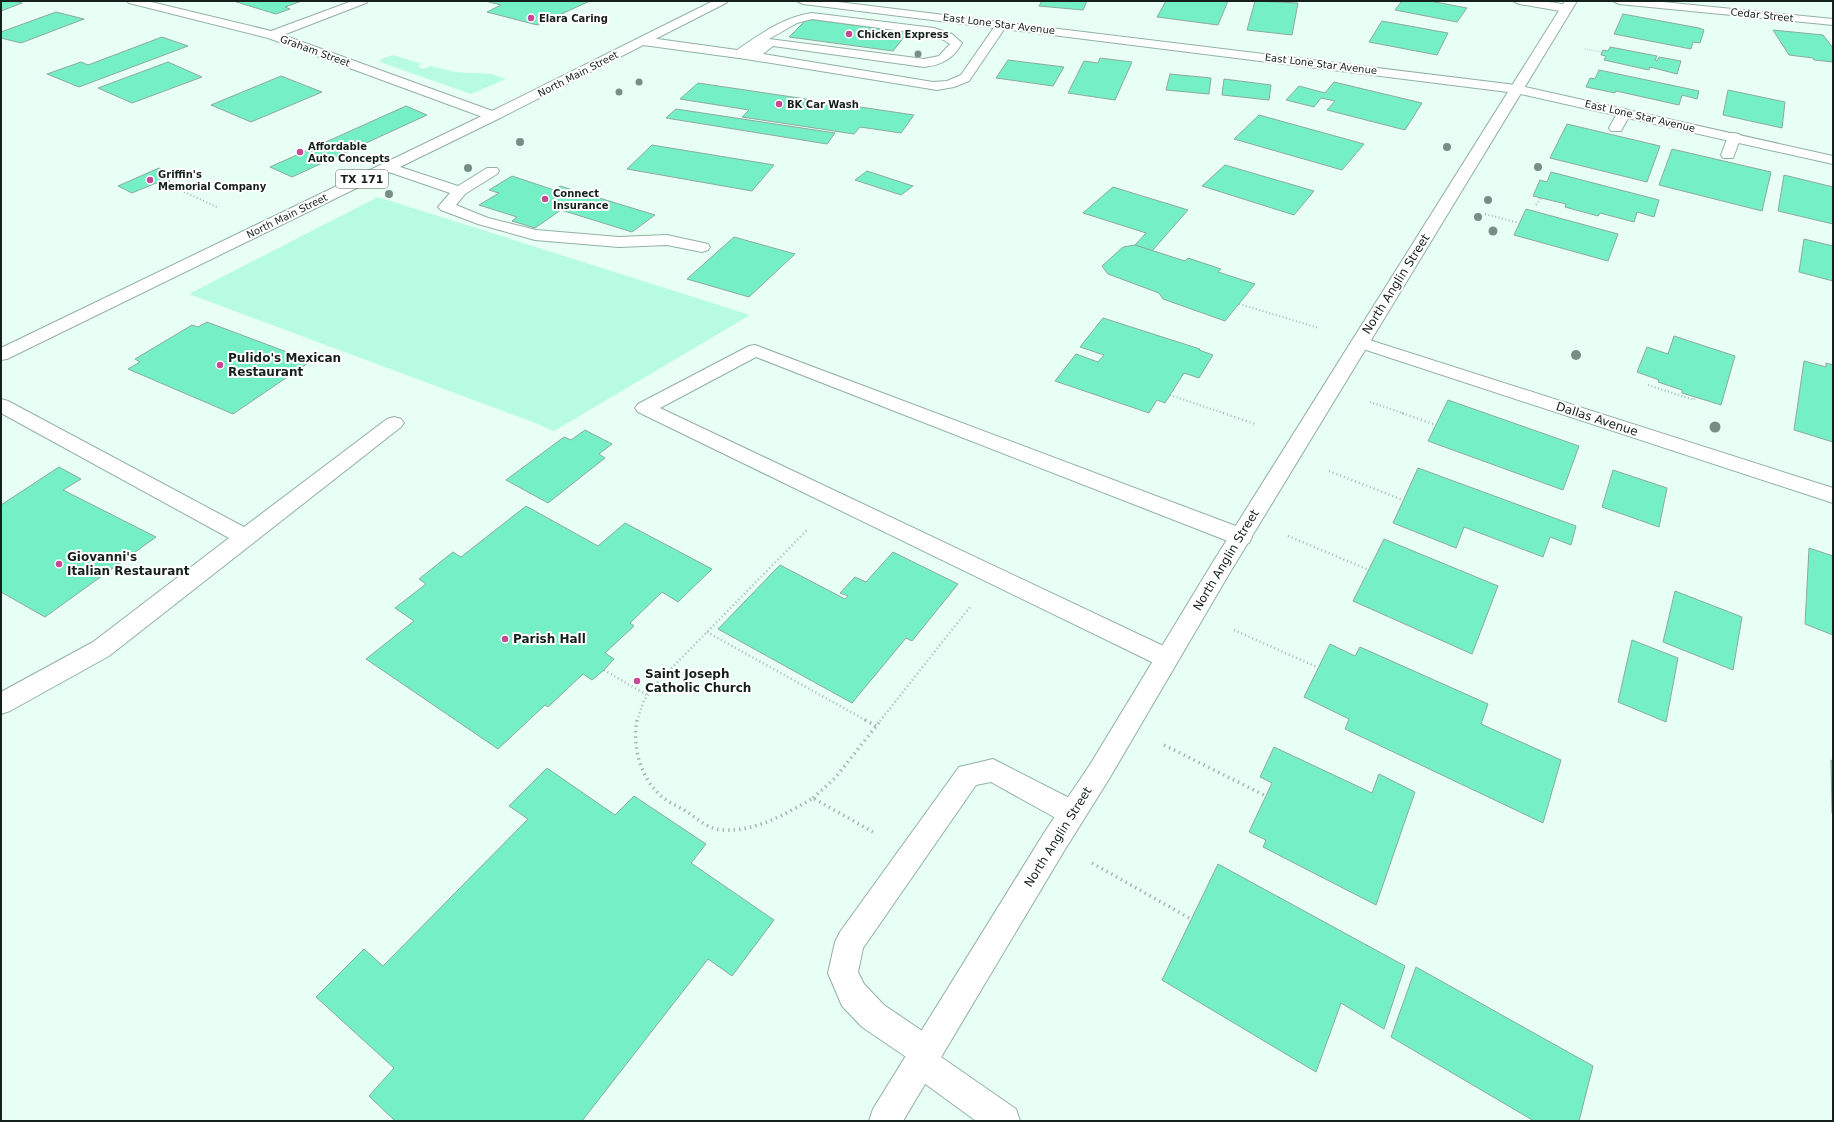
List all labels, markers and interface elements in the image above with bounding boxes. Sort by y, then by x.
street label: Cedar Street [1730,6,1794,24]
street label: East Lone Star Avenue [942,12,1056,36]
marker: Elara Caring [526,13,536,23]
place label: Elara Caring [539,13,608,24]
marker: Chicken Express [844,29,854,39]
place label: Chicken Express [857,29,949,40]
street label: Graham Street [278,33,352,69]
street label: North Main Street [536,49,620,99]
street label: East Lone Star Avenue [1264,52,1378,76]
street label: East Lone Star Avenue [1584,98,1696,134]
marker: BK Car Wash [774,99,784,109]
place label: BK Car Wash [787,99,859,110]
place label: Affordable Auto Concepts [308,141,390,164]
marker: Affordable Auto Concepts [295,147,305,157]
place label: Griffin's Memorial Company [158,169,267,192]
road number: TX 171 [336,170,388,188]
marker: Griffin's Memorial Company [145,175,155,185]
place label: Connect Insurance [553,188,609,211]
street label: North Main Street [245,192,329,240]
marker: Connect Insurance [540,194,550,204]
street label: North Anglin Street [1359,231,1433,337]
place label: Pulido's Mexican Restaurant [228,351,341,379]
marker: Pulido's Mexican Restaurant [215,360,225,370]
street label: Dallas Avenue [1554,399,1640,439]
street label: North Anglin Street [1190,507,1262,613]
place label: Giovanni's Italian Restaurant [67,550,190,578]
marker: Giovanni's Italian Restaurant [54,559,64,569]
place label: Parish Hall [513,632,586,646]
marker: Parish Hall [500,634,510,644]
place label: Saint Joseph Catholic Church [645,667,751,695]
marker: Saint Joseph Catholic Church [632,676,642,686]
street label: North Anglin Street [1021,784,1095,890]

